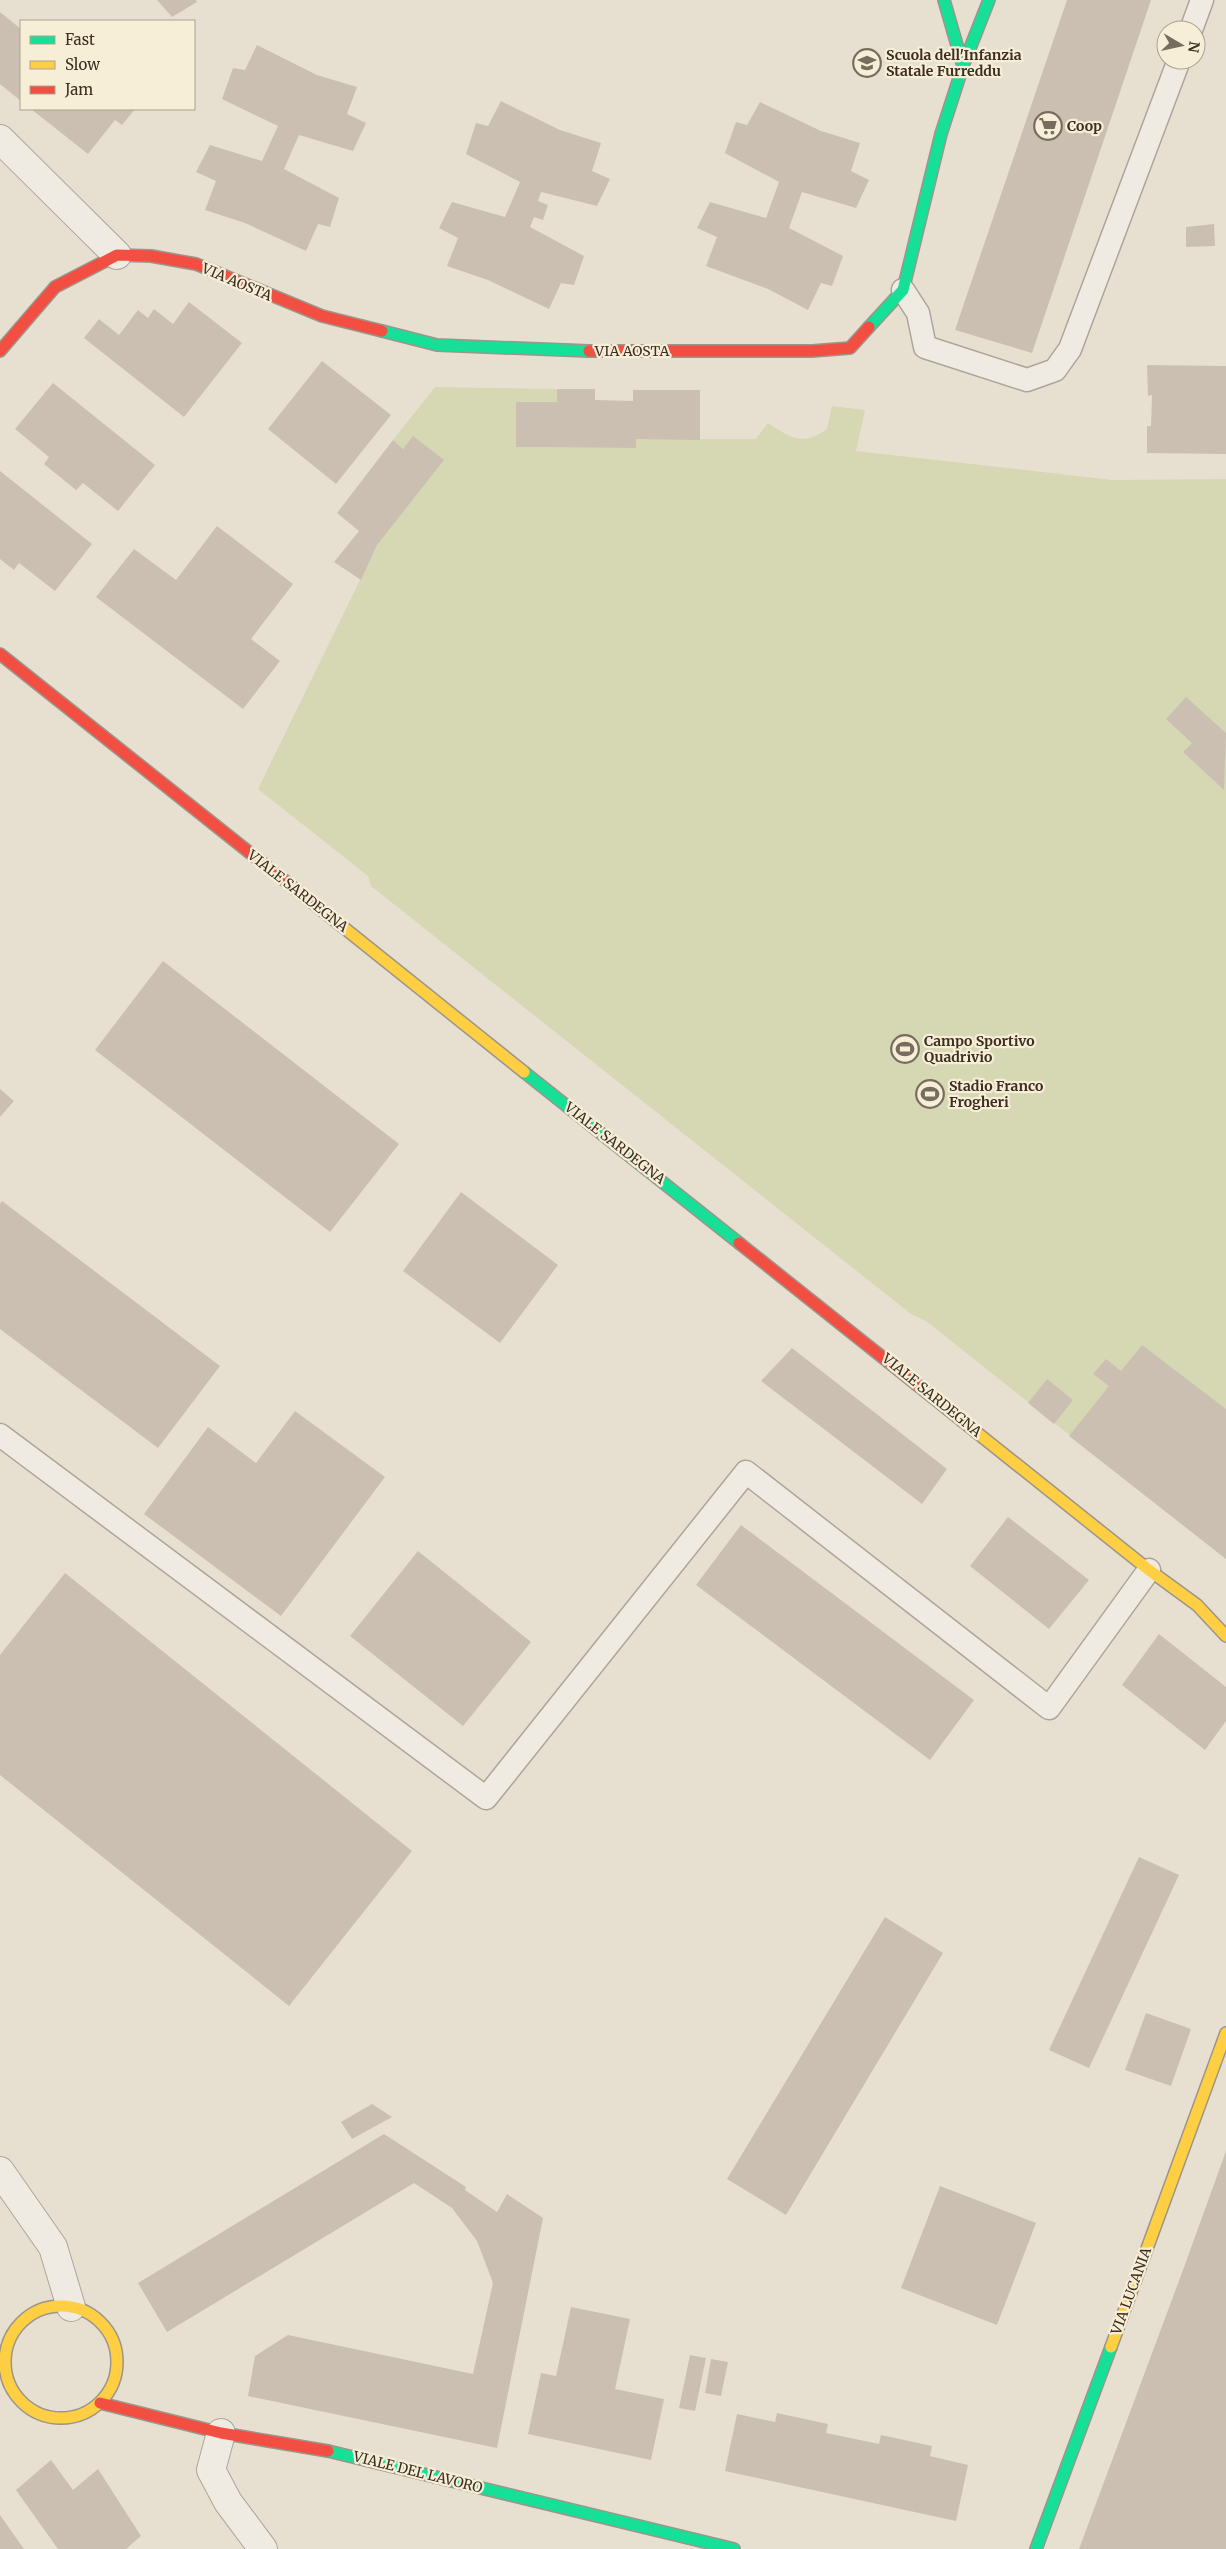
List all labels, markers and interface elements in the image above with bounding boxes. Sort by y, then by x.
legend [20,20,195,110]
north arrow [1156,20,1206,70]
text: Fast [65,30,95,49]
text: N [1184,40,1204,54]
place label: Scuola dell'Infanzia Statale Furreddu [886,46,1022,80]
school or university icon: Scuola dell'Infanzia Statale Furreddu [852,48,882,78]
text: Slow [65,55,100,74]
text: Jam [64,80,93,99]
supermarket icon: Coop [1033,111,1063,141]
place label: Coop [1067,117,1102,135]
street label: VIA AOSTA [198,259,275,305]
street label: VIA AOSTA [594,342,669,360]
street label: VIALE SARDEGNA [243,845,352,936]
place label: Campo Sportivo Quadrivio [924,1032,1035,1066]
sports icon: Campo Sportivo Quadrivio [890,1034,920,1064]
place label: Stadio Franco Frogheri [949,1077,1043,1111]
sports icon: Stadio Franco Frogheri [915,1079,945,1109]
street label: VIALE SARDEGNA [560,1097,669,1188]
street label: VIALE SARDEGNA [878,1349,986,1441]
street label: VIA LUCANIA [1107,2245,1155,2338]
street label: VIALE DEL LAVORO [350,2447,485,2497]

